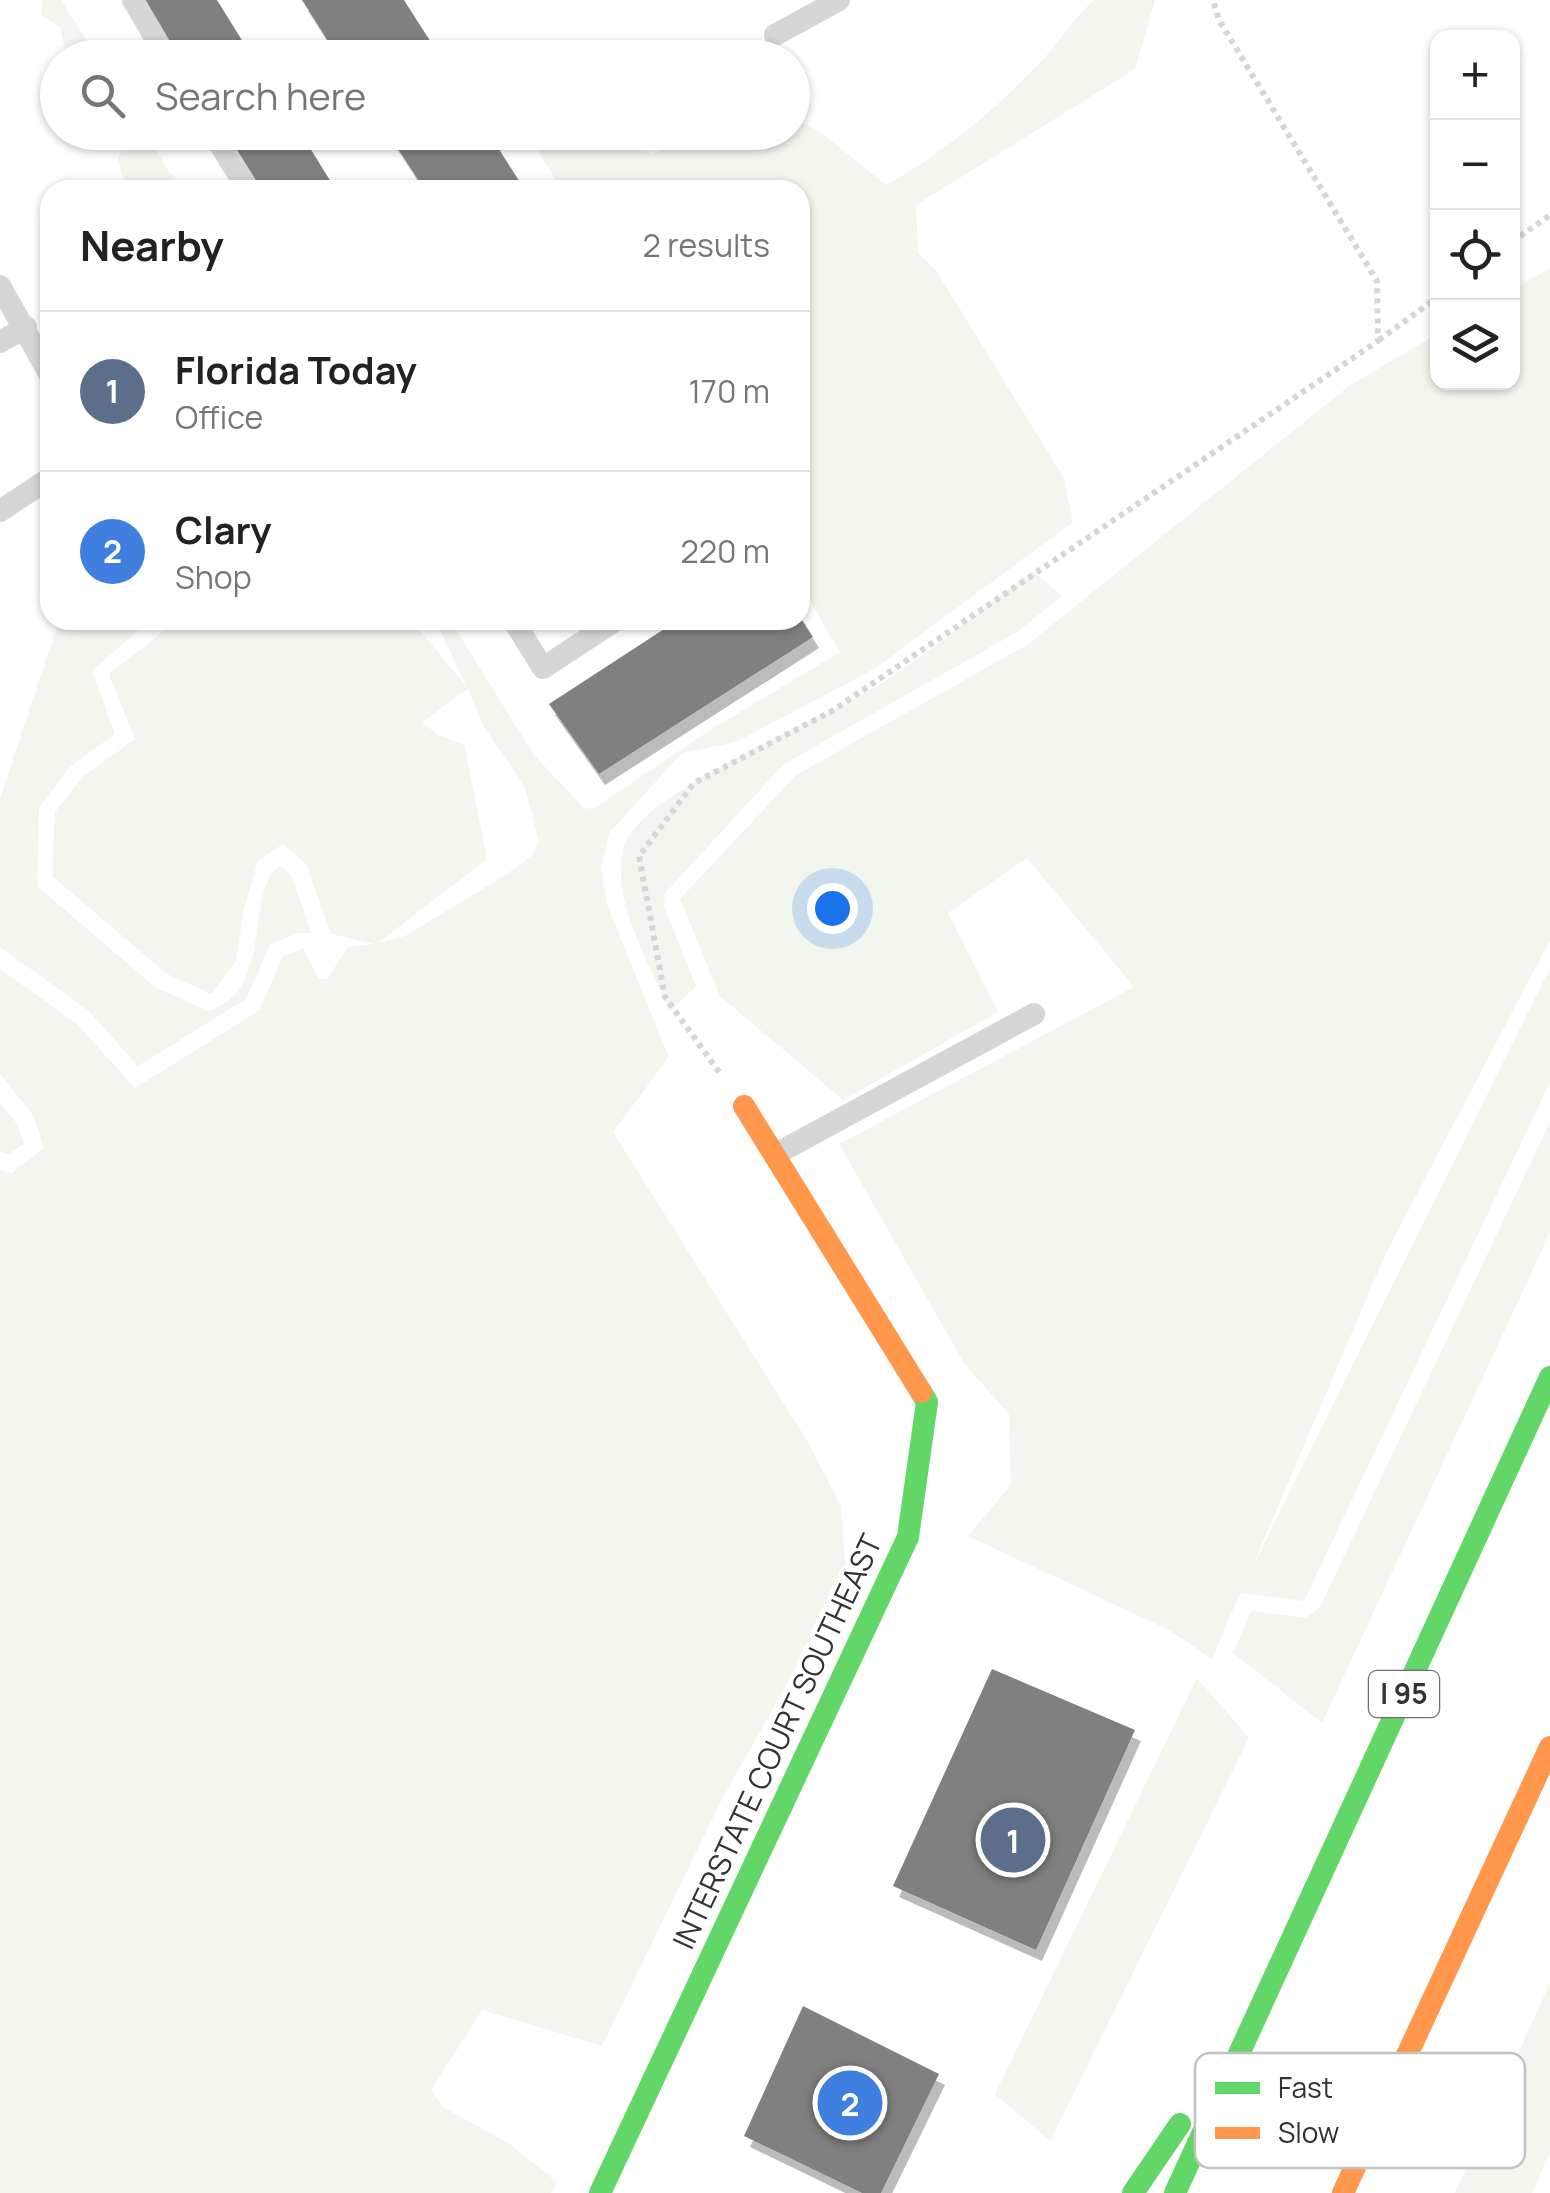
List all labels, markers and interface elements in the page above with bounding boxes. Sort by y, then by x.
map controls [1430,30,1520,390]
button: + [1430,30,1520,120]
search box [40,40,810,150]
icon: search [75,68,130,123]
text: Search here [155,69,366,121]
button: − [1430,120,1520,210]
button: locate [1430,210,1520,300]
text: Nearby [80,216,224,274]
text: 2 results [643,223,770,267]
button: layers [1430,300,1520,390]
text: Florida Today [175,343,417,395]
text: 1 [105,369,120,413]
text: 170 m [688,369,770,413]
text: Office [175,395,263,439]
text: Clary [175,503,271,555]
text: 2 [103,529,122,573]
text: 220 m [680,529,770,573]
text: Shop [175,555,252,599]
your location [807,883,858,934]
street label: INTERSTATE COURT SOUTHEAST [662,1527,891,1955]
road number: I 95 [1369,1671,1439,1717]
pin: 1 [980,1802,1046,1878]
legend [1195,2053,1525,2168]
pin: 2 [818,2066,882,2140]
text: Fast [1278,2068,1333,2106]
text: Slow [1278,2113,1339,2151]

